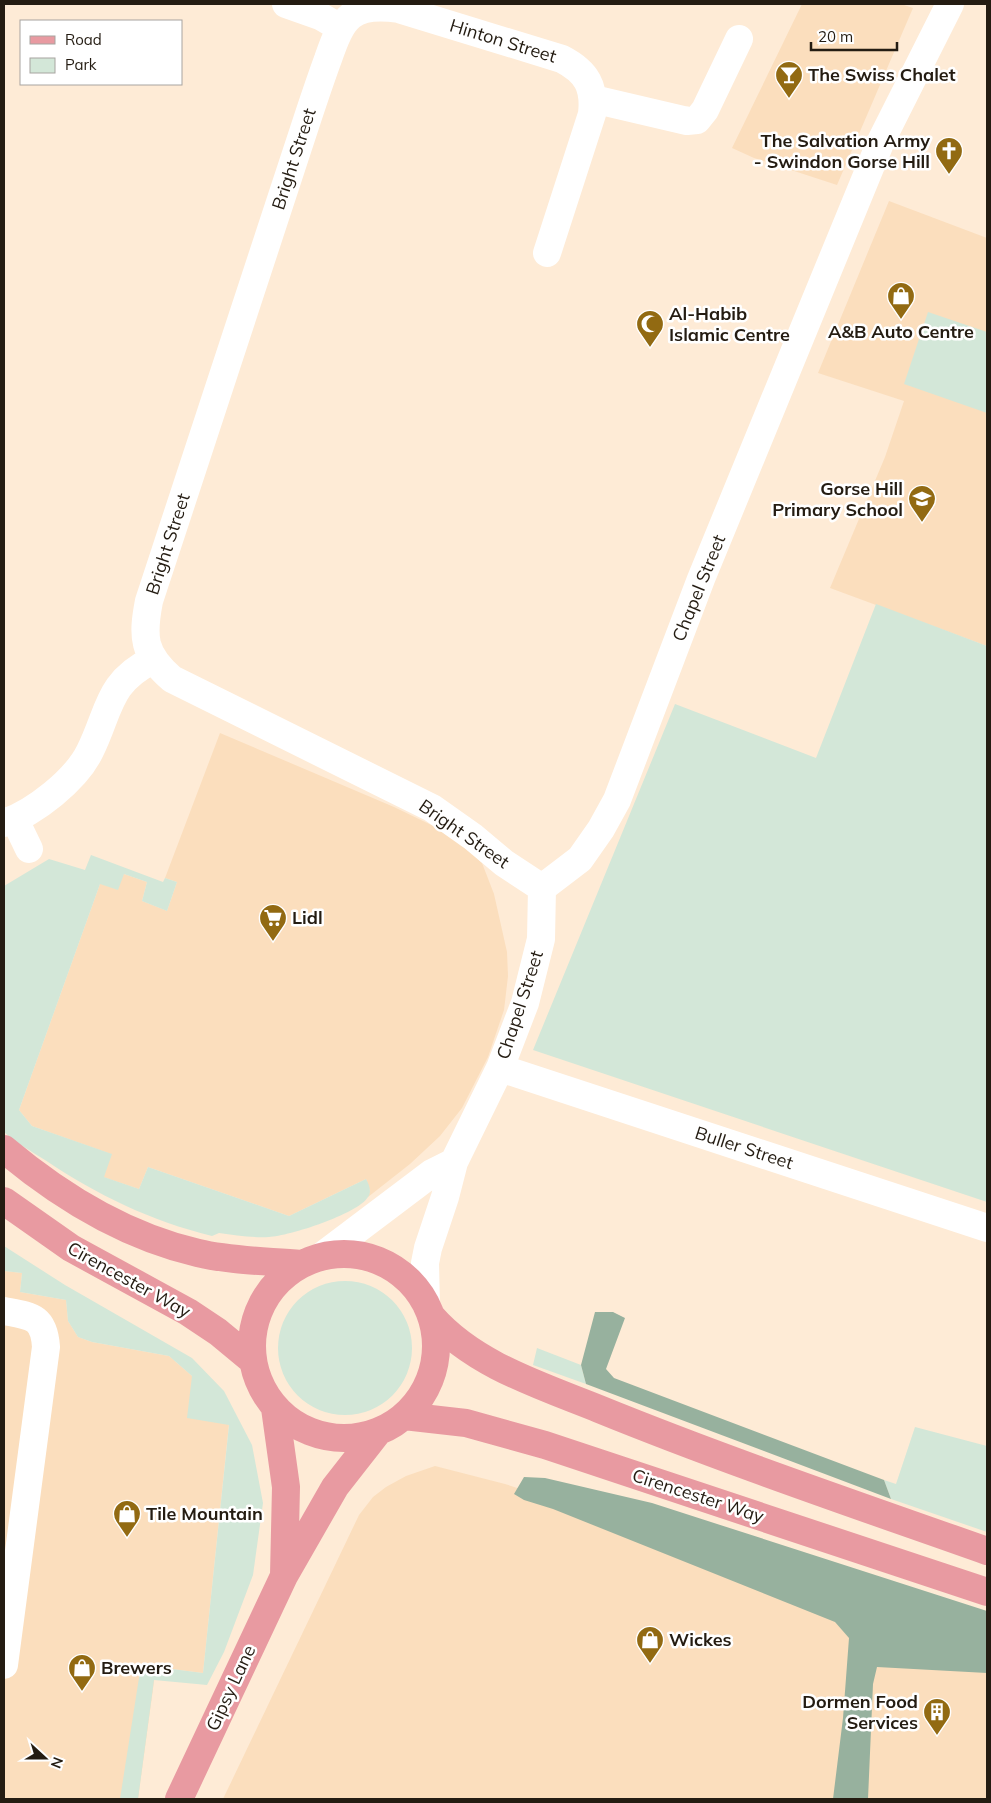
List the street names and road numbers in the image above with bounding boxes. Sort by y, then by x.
street label: Hinton Street [447,13,559,68]
street label: Bright Street [266,105,321,212]
street label: Bright Street [140,490,195,597]
street label: Chapel Street [667,531,730,645]
street label: Bright Street [415,794,514,873]
street label: Chapel Street [491,948,548,1062]
street label: Buller Street [692,1121,796,1174]
street label: Cirencester Way [64,1236,195,1323]
street label: Cirencester Way [629,1463,767,1528]
street label: Gipsy Lane [201,1641,260,1734]

